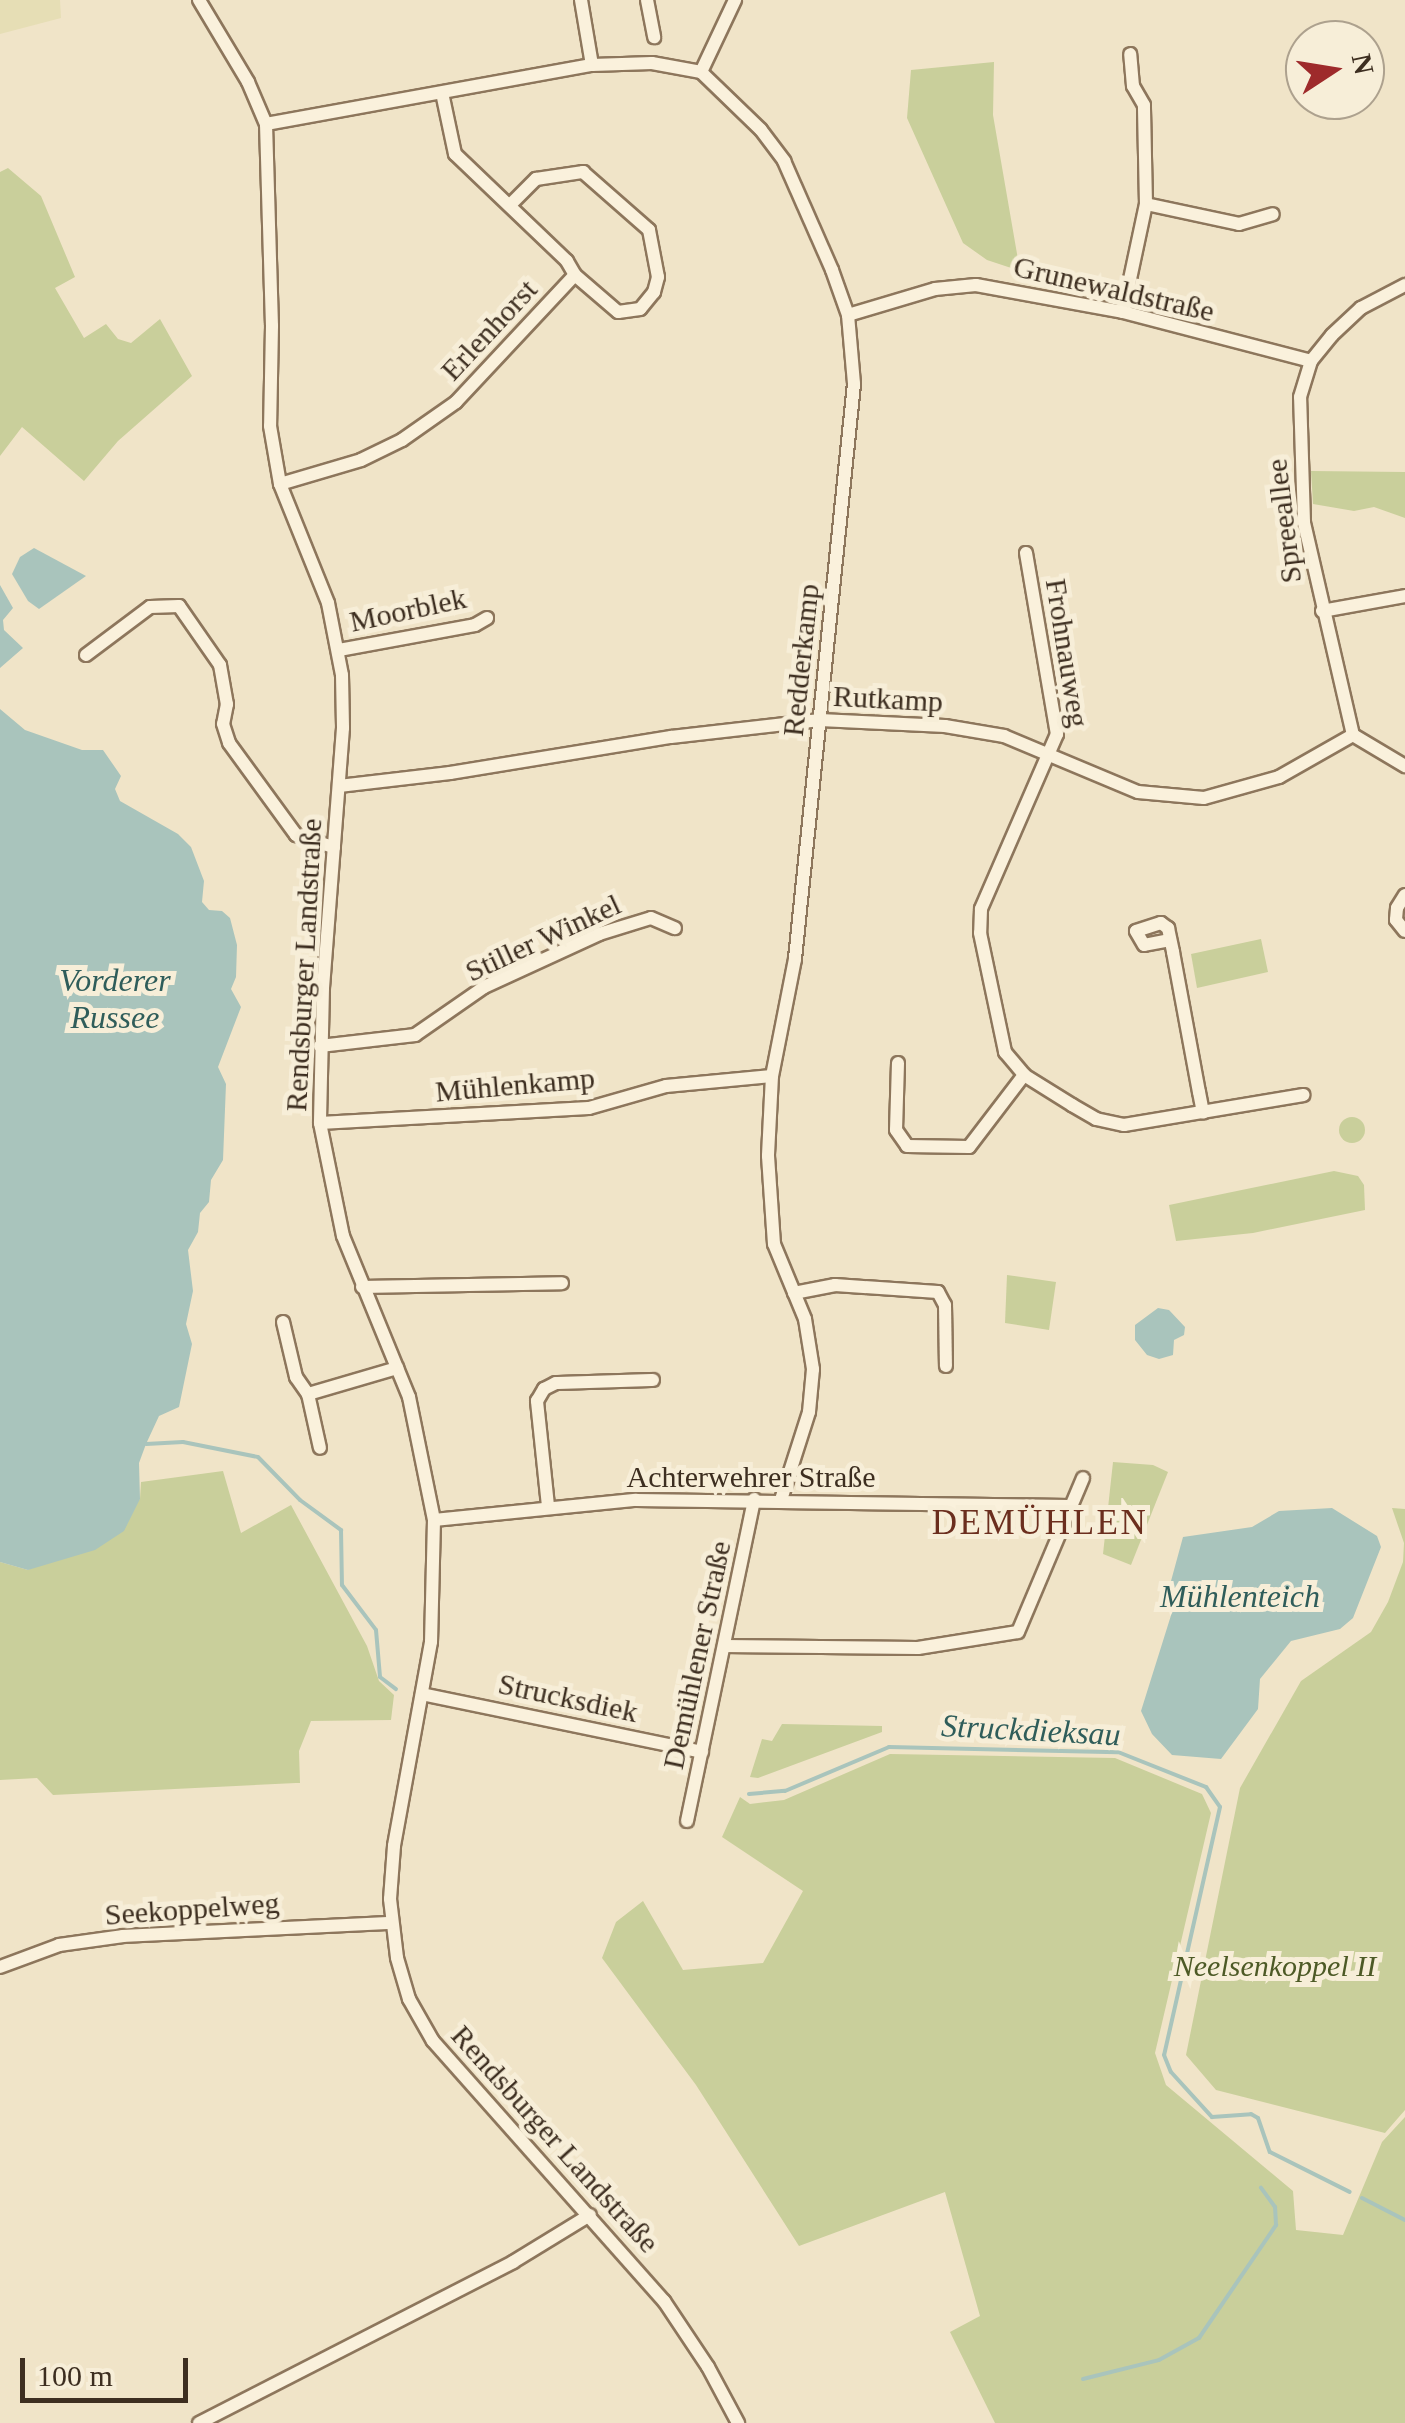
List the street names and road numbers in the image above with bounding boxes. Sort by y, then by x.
street label: Grunewaldstraße [1010,248,1218,330]
street label: Erlenhorst [433,272,545,388]
street label: Spreeallee [1259,457,1309,585]
street label: Frohnauweg [1037,576,1097,730]
street label: Moorblek [346,580,470,640]
street label: Redderkamp [775,582,827,738]
street label: Rutkamp [832,678,944,720]
street label: Rendsburger Landstraße [278,817,330,1113]
street label: Stiller Winkel [459,886,627,990]
street label: Mühlenkamp [434,1060,596,1110]
street label: Achterwehrer Straße [626,1459,876,1495]
street label: Demühlener Straße [655,1538,739,1772]
street label: Strucksdiek [495,1666,641,1730]
street label: Seekoppelweg [103,1885,281,1933]
street label: Rendsburger Landstraße [443,2018,667,2260]

